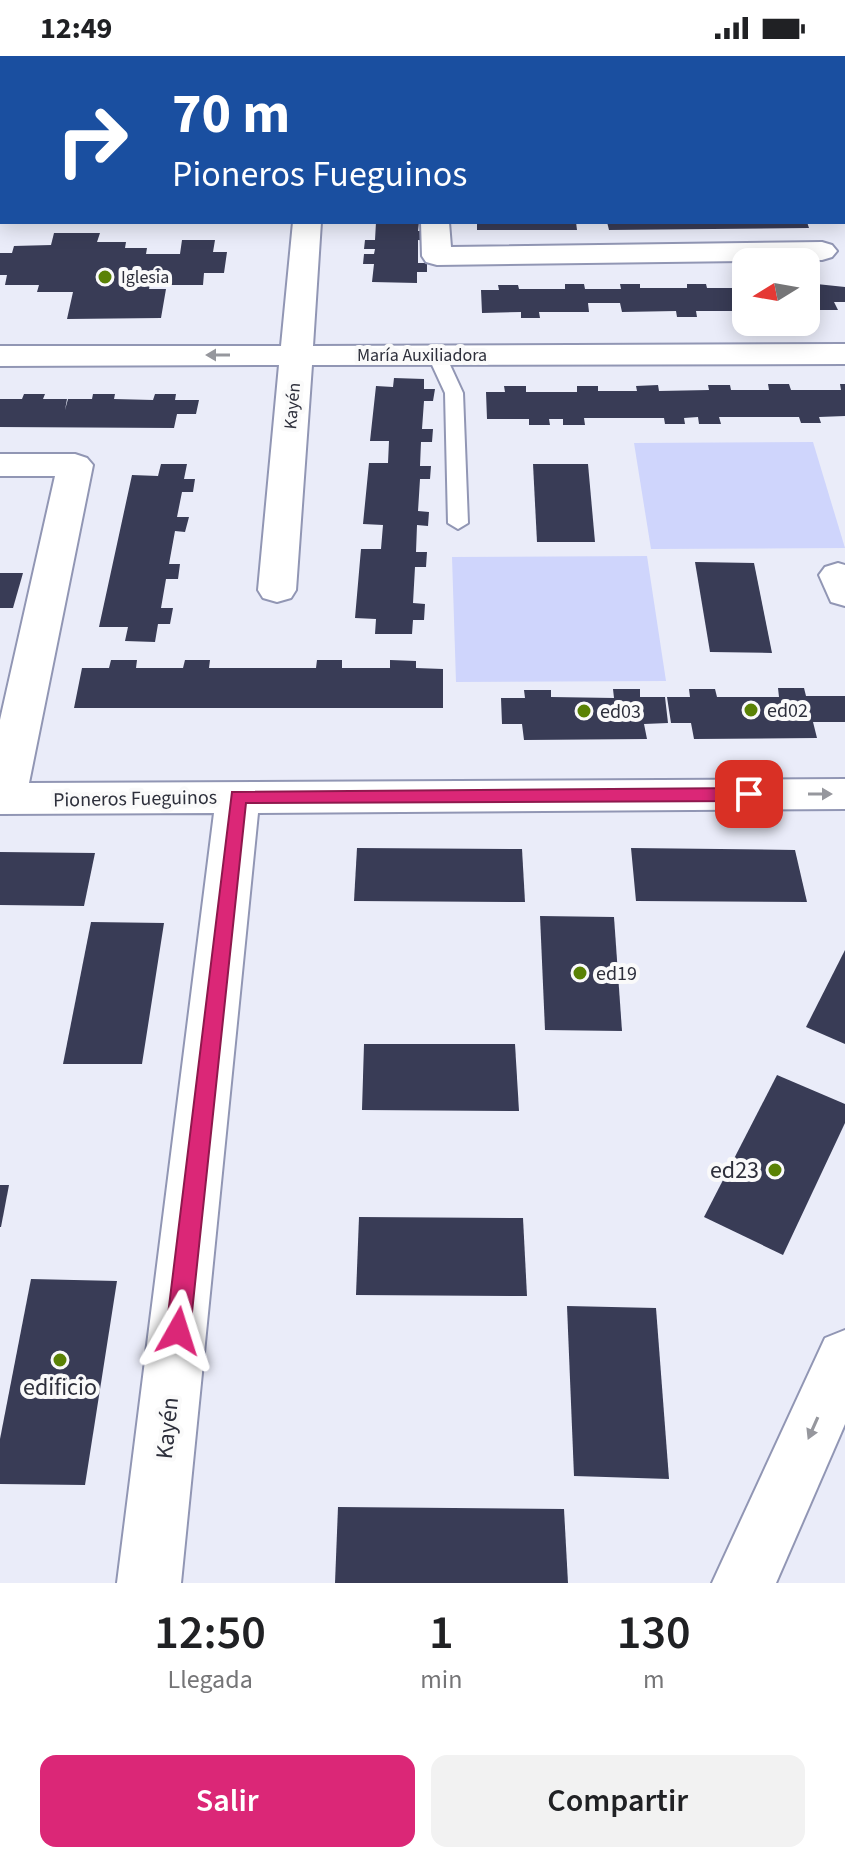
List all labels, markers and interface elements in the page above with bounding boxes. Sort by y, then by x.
text: 12:49 [40,7,112,50]
text: 70 m [172,75,290,154]
icon: right [40,88,144,192]
text: Pioneros Fueguinos [172,149,467,200]
north arrow [732,248,820,336]
map controls [732,248,820,336]
place label: Iglesia [121,265,169,290]
marker: Iglesia [96,268,114,286]
street label: María Auxiliadora [357,343,487,368]
one-way arrow [205,349,230,361]
street label: Kayén [278,382,307,430]
place label: ed02 [767,697,808,725]
place label: ed03 [600,698,641,726]
marker: ed02 [742,701,760,719]
marker: ed03 [575,702,593,720]
pin [715,760,783,828]
icon: arrive [727,772,771,816]
street label: Pioneros Fueguinos [53,784,217,814]
one-way arrow [808,788,833,800]
place label: ed19 [596,960,637,988]
marker: ed19 [571,964,589,982]
place label: ed23 [710,1153,759,1188]
marker: ed23 [766,1161,784,1179]
position arrow [136,1289,220,1373]
marker: edificio [51,1351,69,1369]
place label: edificio [23,1370,97,1405]
street label: Kayén [147,1395,188,1461]
one-way arrow [807,1416,820,1440]
text: 12:50 [154,1599,266,1667]
text: 1 [429,1599,454,1667]
text: 130 [617,1599,691,1667]
text: Llegada [168,1661,253,1698]
text: min [420,1661,462,1698]
text: m [643,1661,665,1698]
button: Salir [40,1755,415,1847]
button: Compartir [431,1755,805,1847]

